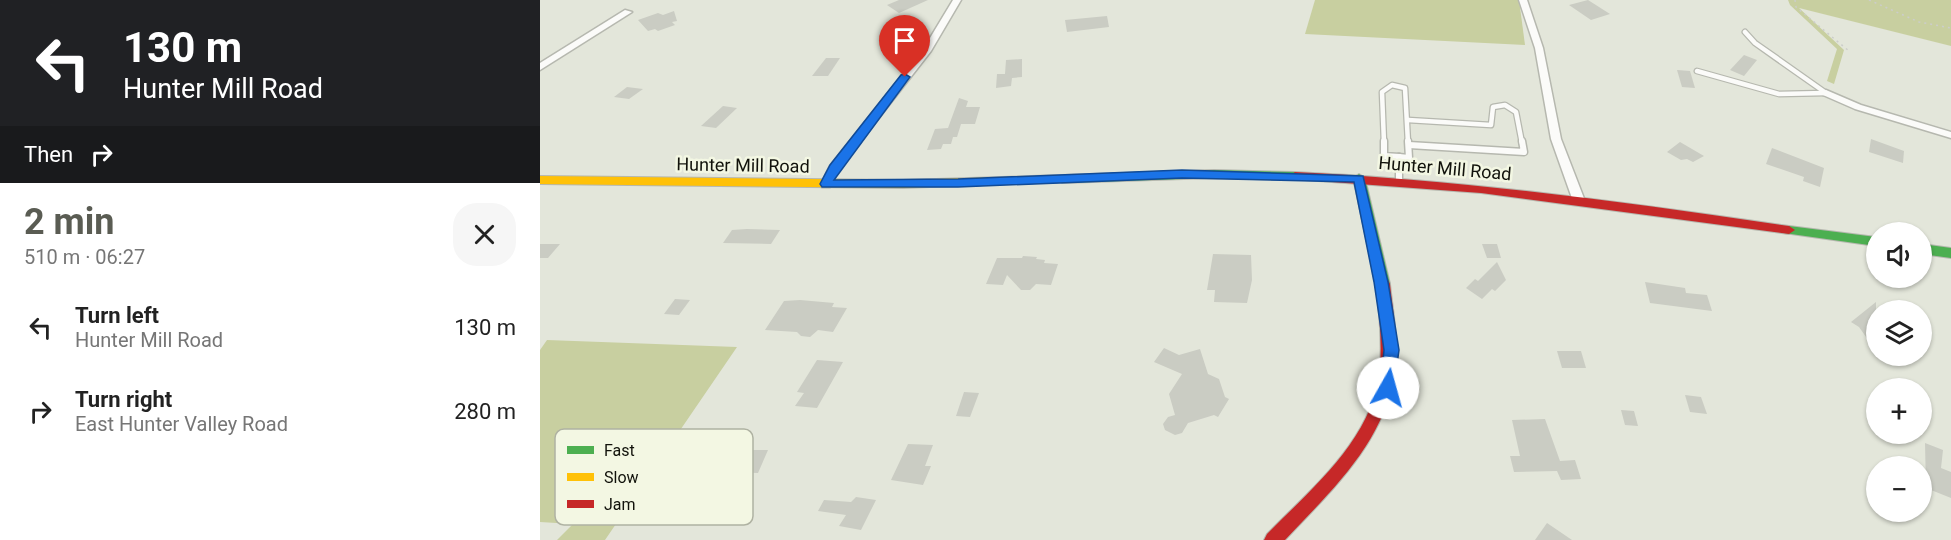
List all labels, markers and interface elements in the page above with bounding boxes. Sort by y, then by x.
pin [879,15,930,77]
text: 130 m [123,23,242,72]
icon: left [24,24,102,102]
icon: arrive [888,24,921,57]
text: Hunter Mill Road [123,73,323,105]
icon: right [85,138,118,171]
text: Then [24,142,73,167]
street label: Hunter Mill Road [1378,152,1512,184]
street label: Hunter Mill Road [676,153,810,177]
text: 2 min [24,201,115,243]
button: close [453,203,516,266]
map controls [1866,222,1932,522]
button: sound [1866,222,1932,288]
text: 510 m · 06:27 [24,245,145,269]
button: layers [1866,300,1932,366]
text: Turn left [75,303,159,328]
icon: left [24,311,57,344]
text: 130 m [454,315,516,340]
text: Hunter Mill Road [75,328,223,352]
position arrow [1356,356,1420,420]
button: + [1866,378,1932,444]
text: Turn right [75,387,172,412]
icon: right [24,395,57,428]
text: 280 m [454,399,516,424]
text: East Hunter Valley Road [75,412,288,436]
legend [555,429,753,525]
text: Fast [604,441,635,460]
button: − [1866,456,1932,522]
text: Slow [604,468,639,487]
text: Jam [604,495,636,514]

